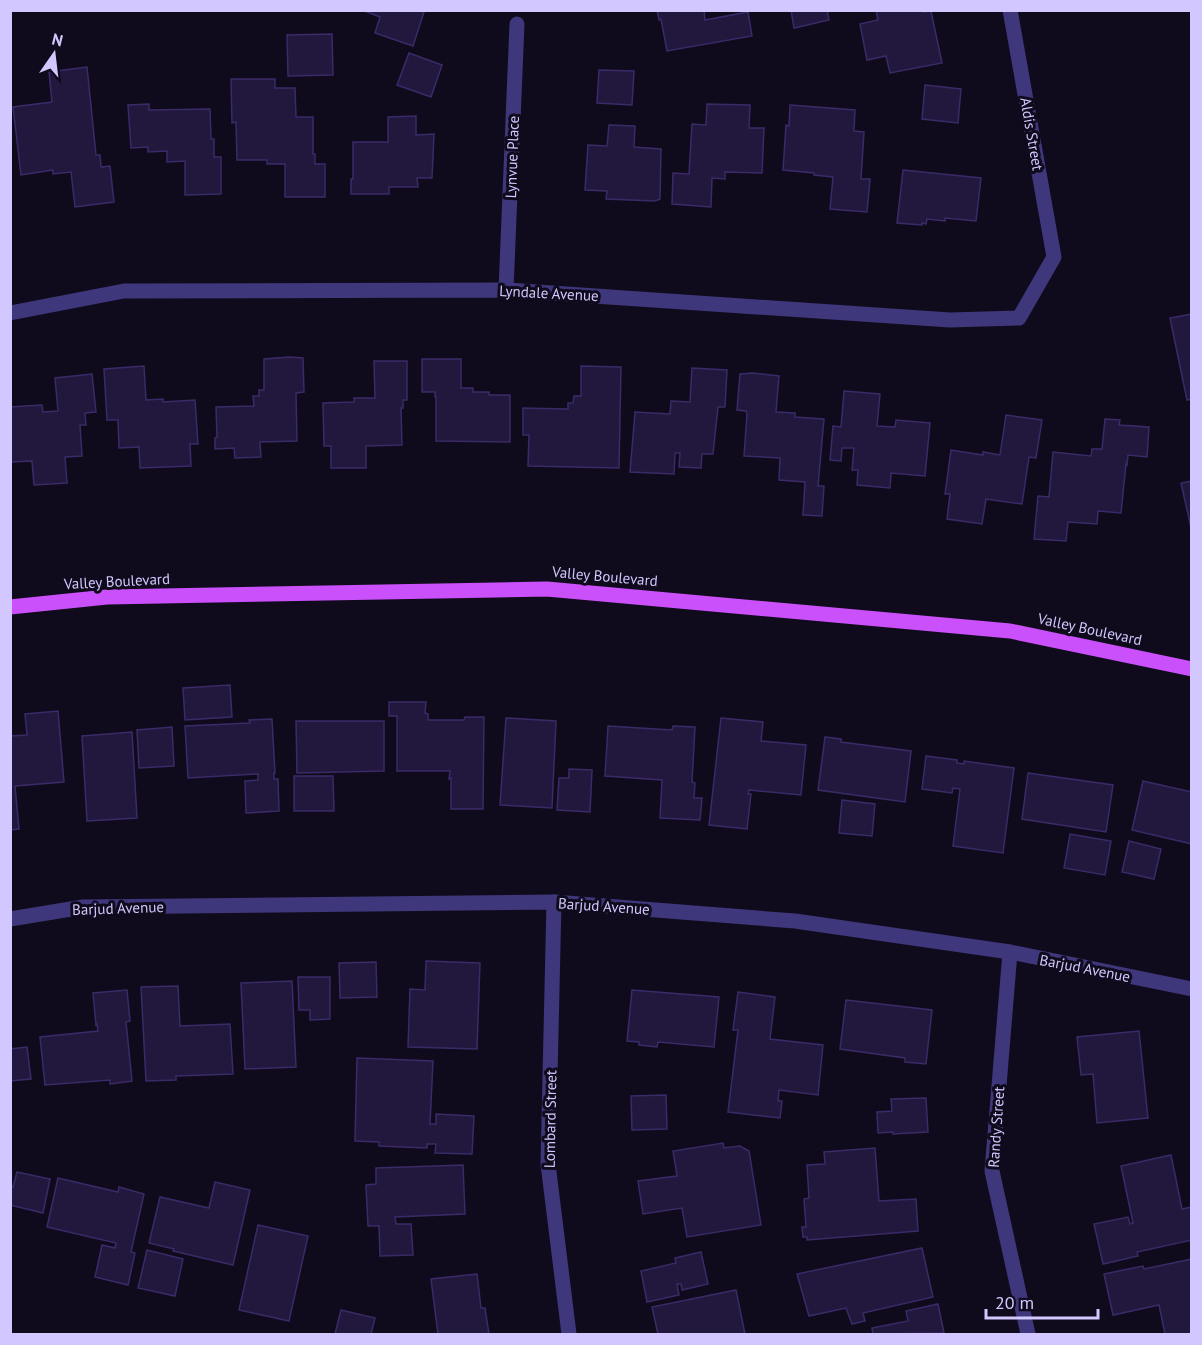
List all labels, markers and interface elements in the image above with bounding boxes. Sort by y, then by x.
north arrow [24,24,84,84]
text: N [50,28,65,50]
street label: Aldis Street [1016,96,1048,172]
street label: Lynvue Place [501,115,523,199]
street label: Lyndale Avenue [499,281,599,305]
street label: Valley Boulevard [550,562,659,590]
street label: Valley Boulevard [63,569,170,593]
street label: Valley Boulevard [1035,608,1144,649]
street label: Barjud Avenue [558,893,650,919]
street label: Barjud Avenue [72,897,164,919]
street label: Barjud Avenue [1038,950,1132,986]
street label: Lombard Street [540,1070,560,1168]
street label: Randy Street [984,1086,1008,1168]
scale bar [986,1282,1098,1320]
text: 20 m [995,1291,1034,1314]

